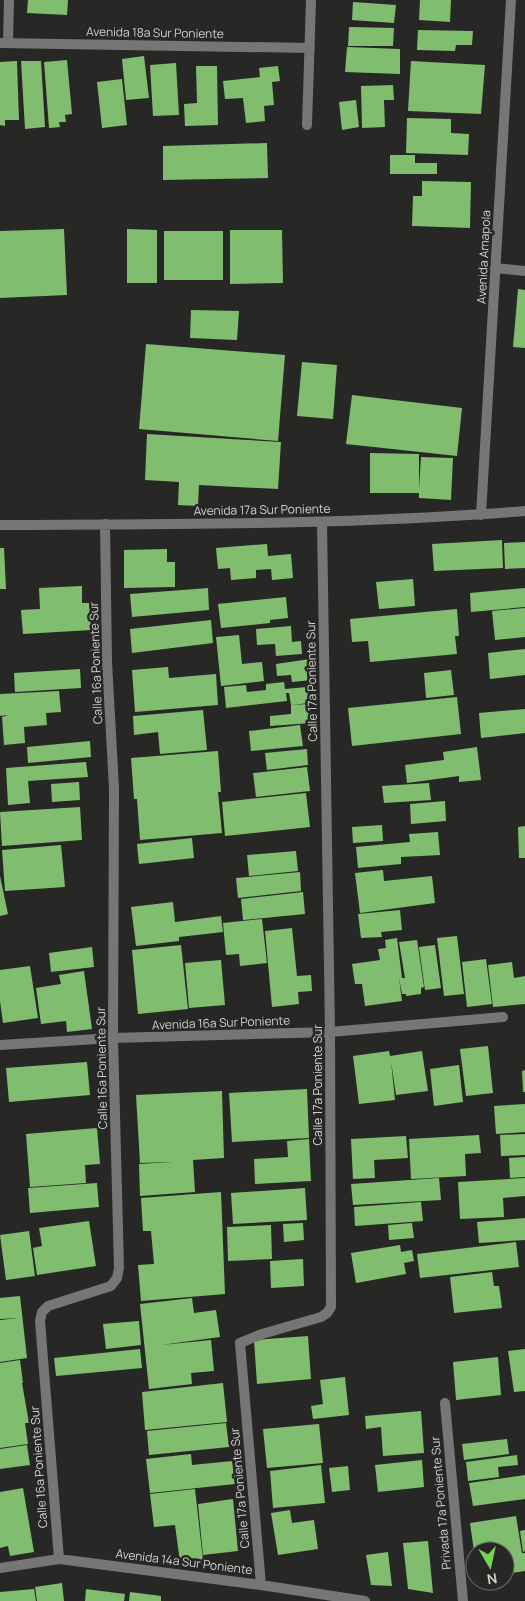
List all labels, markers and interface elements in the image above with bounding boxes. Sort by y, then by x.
street label: Avenida 18a Sur Poniente [86,23,224,42]
street label: Avenida Amapola [473,210,494,304]
street label: Avenida 17a Sur Poniente [193,500,330,519]
street label: Calle 16a Poniente Sur [85,601,106,725]
street label: Calle 17a Poniente Sur [302,620,321,742]
street label: Calle 16a Poniente Sur [92,1006,111,1129]
street label: Avenida 16a Sur Poniente [152,1012,290,1033]
street label: Calle 17a Poniente Sur [309,1024,326,1146]
street label: Calle 16a Poniente Sur [26,1405,51,1529]
street label: Calle 17a Poniente Sur [226,1426,253,1549]
street label: Privada 17a Poniente Sur [426,1435,455,1570]
north arrow [465,1541,515,1591]
street label: Avenida 14a Sur Poniente [115,1545,253,1578]
text: N [486,1569,499,1590]

